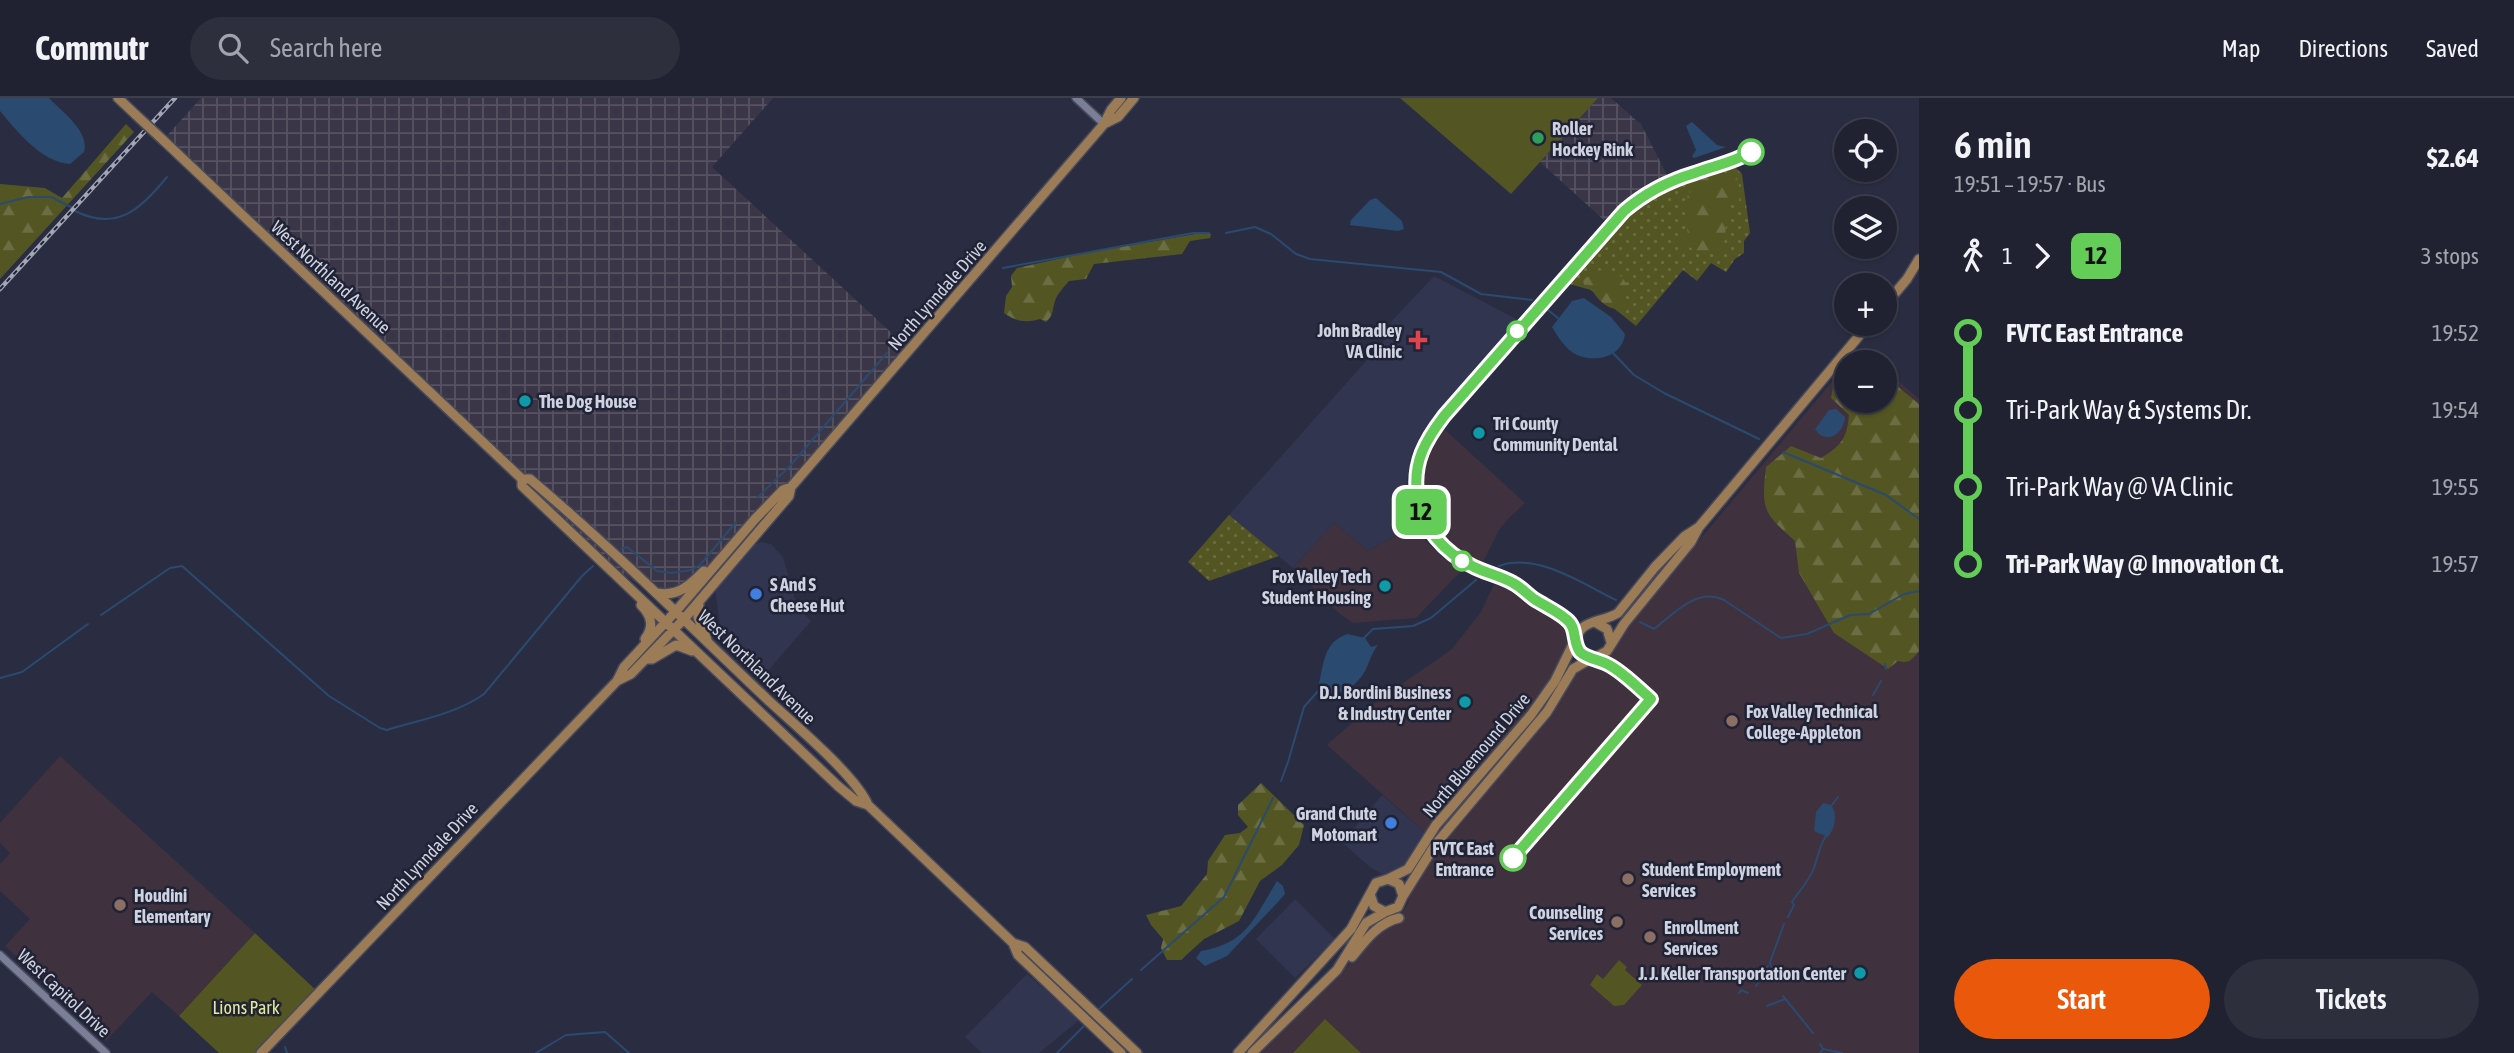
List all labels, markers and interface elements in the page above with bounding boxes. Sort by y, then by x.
search box [190,17,680,80]
text: Commutr [35,29,148,67]
icon: search [214,29,252,67]
text: Search here [270,33,382,63]
text: Map [2222,35,2260,62]
text: Directions [2298,35,2388,62]
text: Saved [2426,35,2479,62]
place label: Roller Hockey Rink [1552,118,1634,160]
map controls [1834,119,1897,413]
button: locate [1834,119,1897,182]
text: 6 min [1954,123,2032,166]
marker: Roller Hockey Rink [1530,130,1546,146]
unlabelled marker [1738,139,1764,165]
text: $2.64 [2427,143,2479,173]
text: 19:51 – 19:57 · Bus [1954,171,2106,197]
button: layers [1834,196,1897,259]
street label: West Northland Avenue [267,216,395,338]
street label: North Lynndale Drive [883,236,991,354]
icon: walk [1954,237,1992,275]
icon: forward [2023,237,2061,275]
text: 12 [2085,242,2107,269]
text: 1 [2002,243,2013,269]
text: 3 stops [2421,243,2479,269]
button: + [1834,273,1897,336]
text: FVTC East Entrance [2006,318,2183,348]
place label: John Bradley VA Clinic [1316,320,1403,362]
text: 19:52 [2432,320,2479,346]
unlabelled marker [1507,321,1527,341]
marker: John Bradley VA Clinic [1408,330,1428,350]
button: − [1834,350,1897,413]
place label: The Dog House [539,391,637,412]
marker: The Dog House [517,393,533,409]
text: Tri-Park Way & Systems Dr. [2006,395,2251,425]
text: 19:54 [2432,397,2479,423]
place label: Tri County Community Dental [1493,413,1618,455]
marker: Tri County Community Dental [1471,425,1487,441]
text: Tri-Park Way @ VA Clinic [2006,472,2233,502]
text: 19:55 [2432,474,2479,500]
line badge: 12 [1390,489,1452,535]
text: 12 [1410,498,1432,525]
text: Tri-Park Way @ Innovation Ct. [2006,549,2283,579]
unlabelled marker [1452,551,1472,571]
text: 19:57 [2432,551,2479,577]
place label: Fox Valley Tech Student Housing [1262,566,1371,608]
place label: S And S Cheese Hut [770,574,845,616]
marker: Fox Valley Tech Student Housing [1377,578,1393,594]
marker: S And S Cheese Hut [748,586,764,602]
street label: West Northland Avenue [694,605,820,729]
place label: D.J. Bordini Business & Industry Center [1319,682,1452,724]
street label: North Bluemound Drive [1418,689,1534,821]
marker: D.J. Bordini Business & Industry Center [1457,694,1473,710]
place label: Fox Valley Technical College-Appleton [1746,701,1878,743]
marker: Fox Valley Technical College-Appleton [1724,713,1740,729]
street label: North Lynndale Drive [372,798,482,914]
place label: Grand Chute Motomart [1296,803,1378,845]
marker: Grand Chute Motomart [1383,815,1399,831]
place label: FVTC East Entrance [1432,838,1495,880]
marker: FVTC East Entrance [1500,845,1526,871]
place label: Student Employment Services [1642,859,1782,901]
marker: Student Employment Services [1620,871,1636,887]
place label: Houdini Elementary [134,885,211,927]
marker: Houdini Elementary [112,897,128,913]
place label: Counseling Services [1529,902,1604,944]
marker: Counseling Services [1609,914,1625,930]
place label: Enrollment Services [1664,917,1740,959]
marker: Enrollment Services [1642,929,1658,945]
street label: West Capitol Drive [13,945,115,1041]
button: Start [1954,959,2210,1039]
button: Tickets [2224,959,2479,1039]
place label: J. J. Keller Transportation Center [1638,963,1847,984]
marker: J. J. Keller Transportation Center [1852,965,1868,981]
park label: Lions Park [212,997,280,1018]

